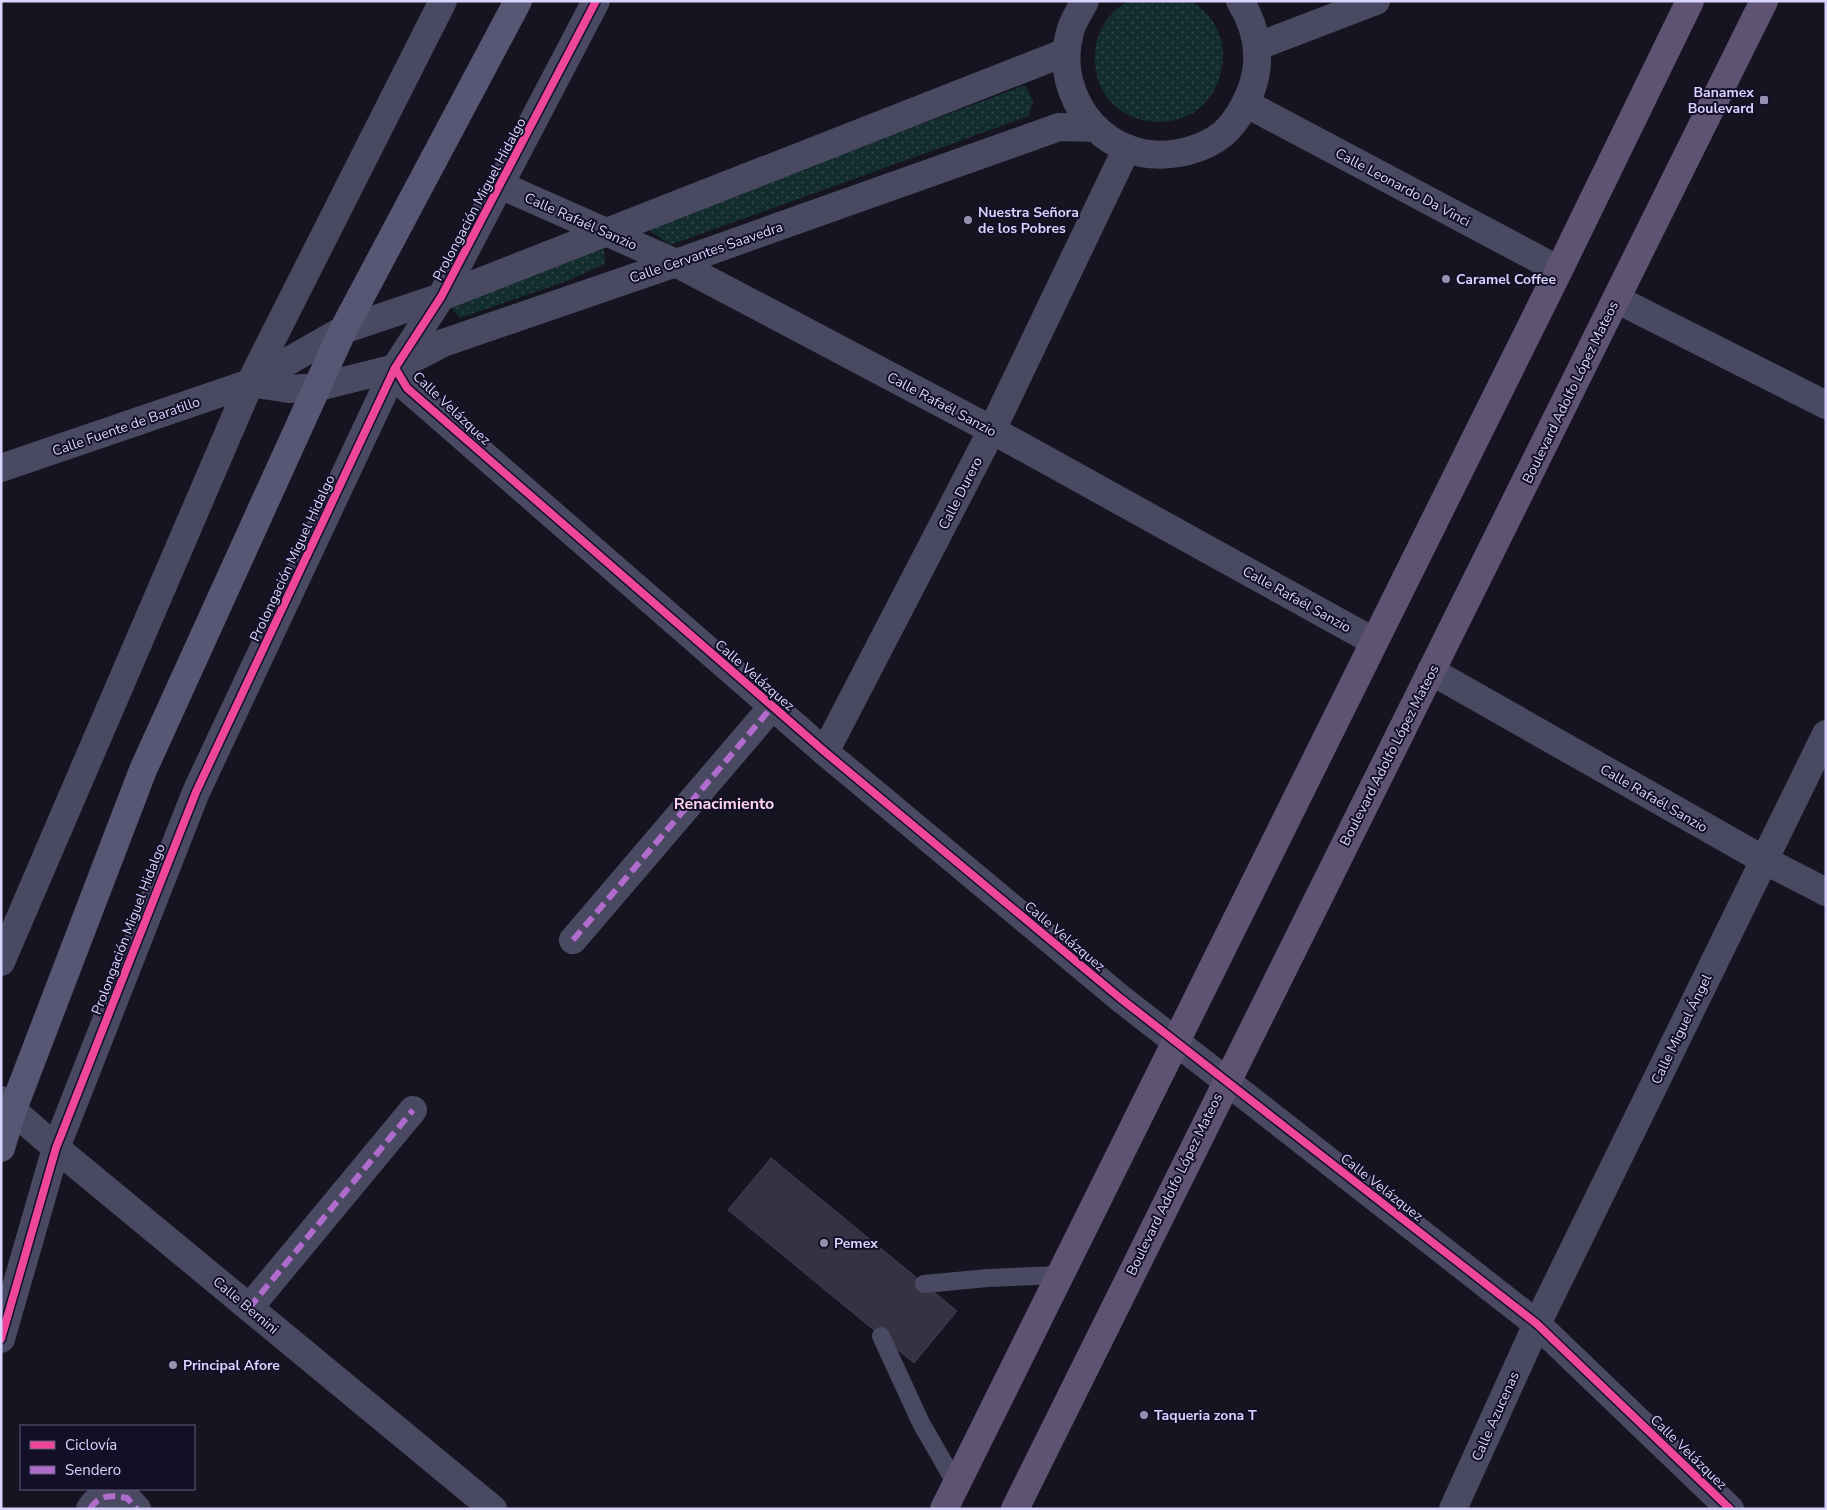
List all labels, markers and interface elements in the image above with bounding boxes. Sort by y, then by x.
place label: Banamex Boulevard [1688,83,1754,118]
marker: Banamex Boulevard [1758,94,1770,106]
street label: Prolongación Miguel Hidalgo [428,114,531,284]
street label: Calle Leonardo Da Vinci [1332,144,1474,231]
street label: Calle Rafaél Sanzio [522,188,640,255]
place label: Nuestra Señora de los Pobres [978,203,1079,238]
marker: Nuestra Señora de los Pobres [962,214,974,226]
street label: Calle Cervantes Saavedra [627,217,785,288]
place label: Caramel Coffee [1456,270,1556,289]
marker: Caramel Coffee [1440,273,1452,285]
street label: Boulevard Adolfo López Mateos [1518,298,1623,487]
street label: Calle Velázquez [409,367,495,450]
street label: Calle Rafaél Sanzio [884,368,1000,441]
street label: Calle Fuente de Baratillo [50,392,203,461]
street label: Calle Durero [934,453,987,533]
street label: Prolongación Miguel Hidalgo [245,472,340,645]
street label: Calle Rafaél Sanzio [1239,562,1355,637]
street label: Calle Velázquez [711,635,799,716]
street label: Boulevard Adolfo López Mateos [1335,661,1444,849]
street label: Calle Rafaél Sanzio [1596,760,1711,837]
district label: Renacimiento [674,793,774,815]
street label: Prolongación Miguel Hidalgo [87,841,170,1018]
street label: Calle Velázquez [1020,897,1109,976]
street label: Calle Miguel Ángel [1647,970,1717,1087]
street label: Boulevard Adolfo López Mateos [1122,1090,1227,1279]
street label: Calle Velázquez [1336,1149,1427,1226]
place label: Pemex [834,1234,878,1253]
marker: Pemex [818,1237,830,1249]
street label: Calle Bernini [209,1272,283,1338]
place label: Principal Afore [183,1356,280,1375]
marker: Principal Afore [167,1359,179,1371]
street label: Calle Azucenas [1467,1368,1524,1464]
place label: Taqueria zona T [1154,1406,1257,1425]
marker: Taqueria zona T [1138,1409,1150,1421]
street label: Calle Velázquez [1646,1411,1732,1494]
legend [20,1425,195,1490]
text: Ciclovía [65,1435,117,1455]
text: Sendero [65,1460,121,1480]

